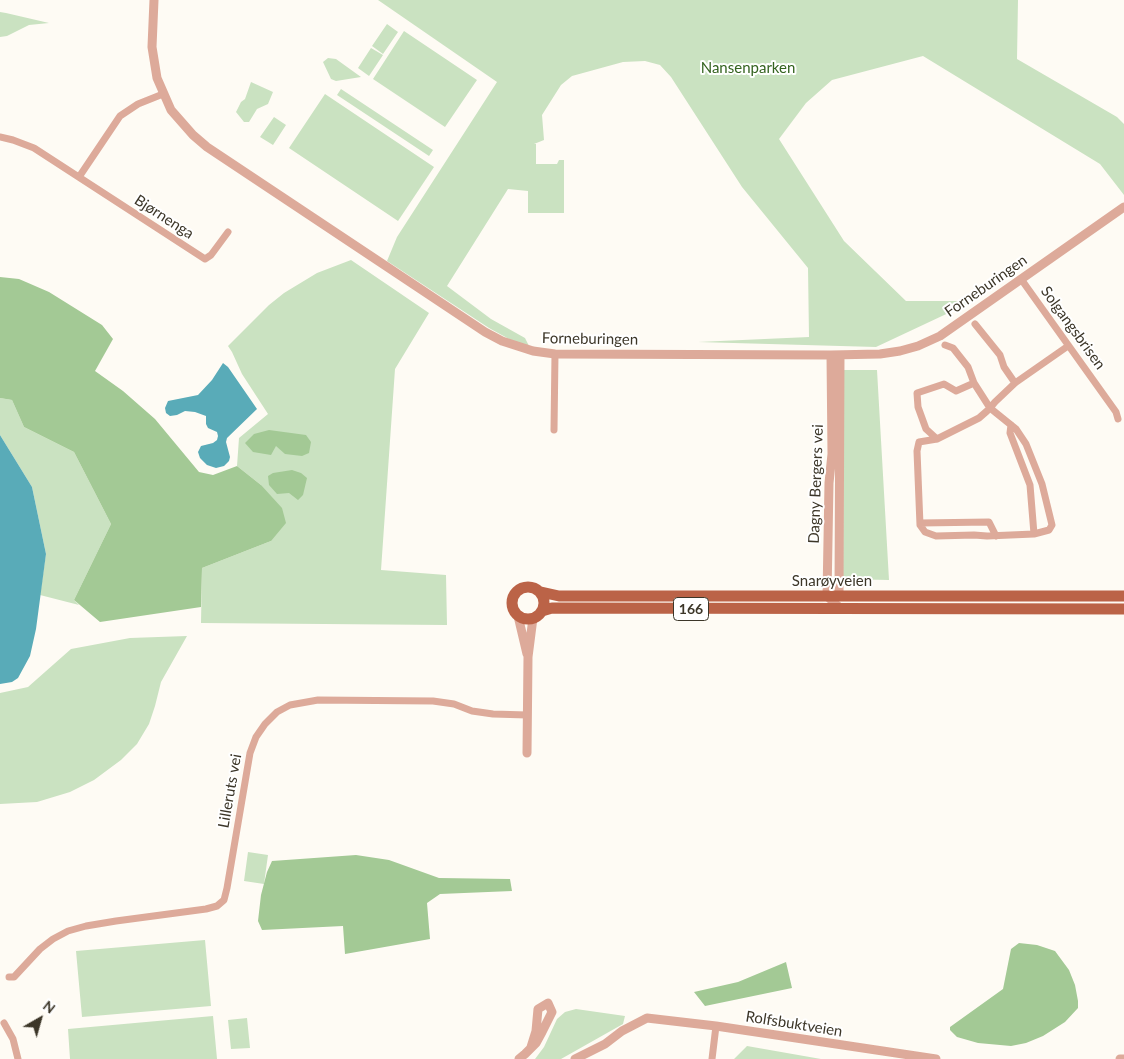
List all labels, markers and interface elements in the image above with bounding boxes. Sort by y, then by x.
park label: Nansenparken [701,59,795,77]
street label: Bjørnenga [131,191,197,243]
street label: Forneburingen [941,251,1031,321]
street label: Solgangsbrisen [1037,283,1109,373]
street label: Forneburingen [542,329,638,349]
street label: Dagny Bergers vei [805,424,827,544]
street label: Snarøyveien [792,572,872,590]
road number: 166 [674,598,708,620]
street label: Lilleruts vei [215,753,245,829]
north arrow [15,994,65,1044]
text: N [40,997,59,1017]
street label: Rolfsbuktveien [744,1007,844,1041]

